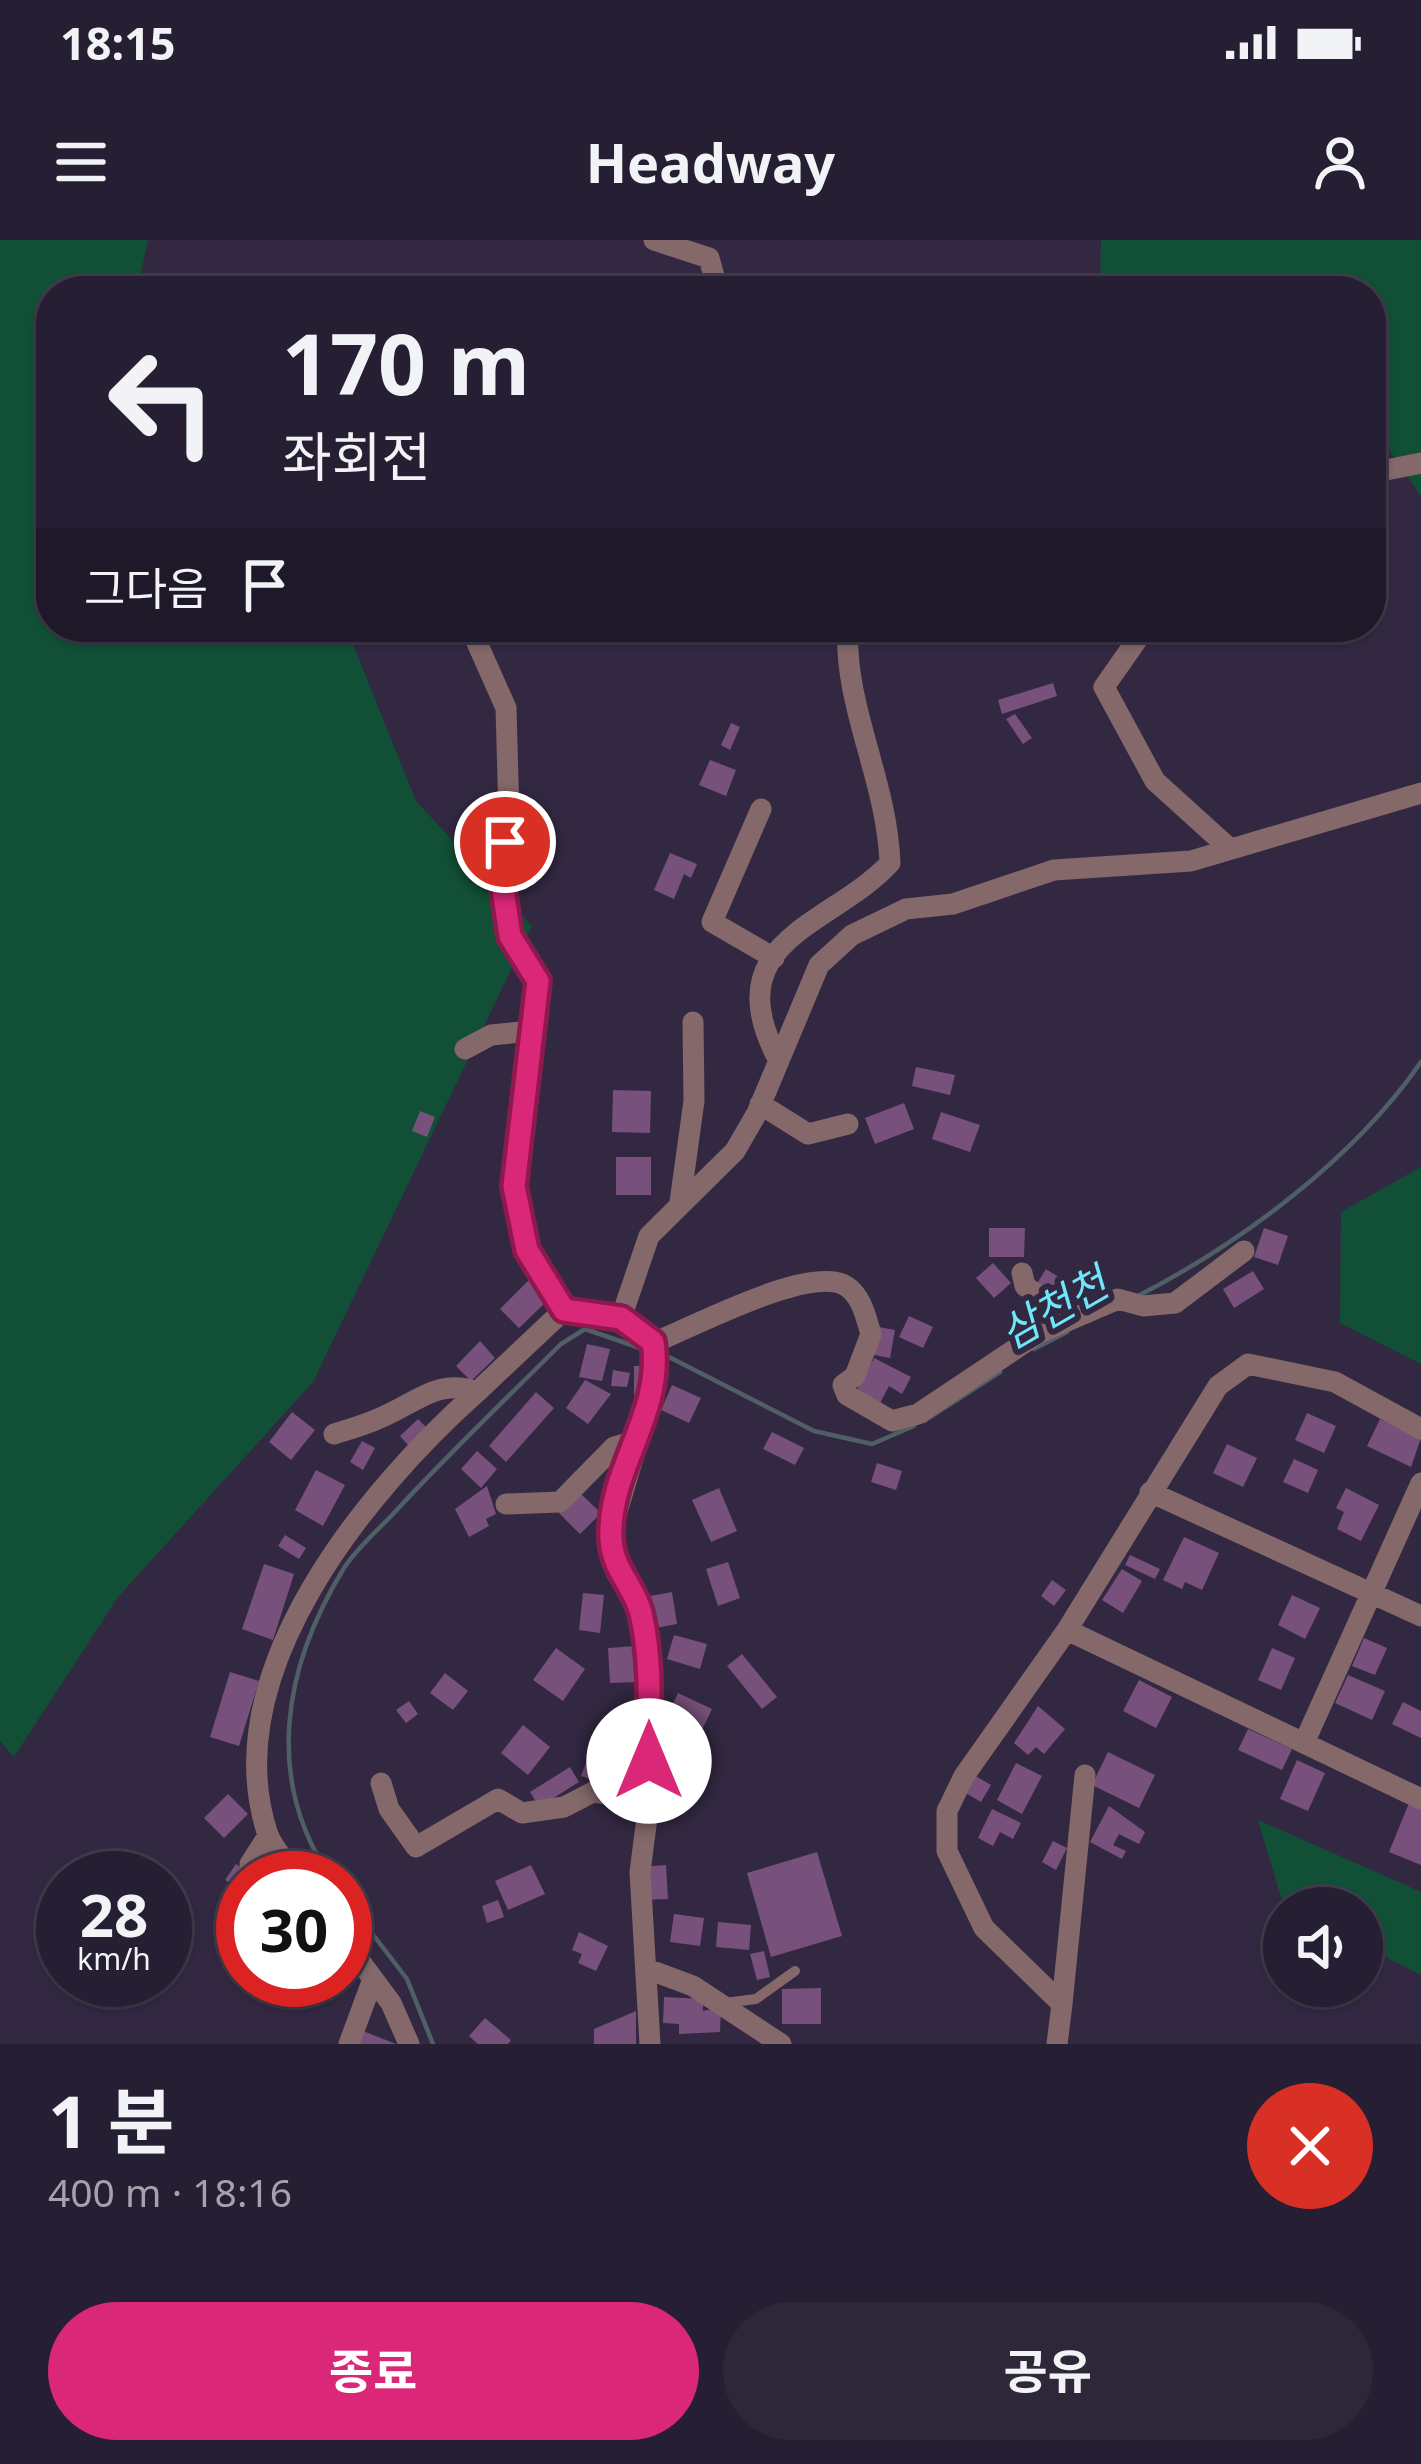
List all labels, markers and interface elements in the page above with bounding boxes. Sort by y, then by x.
text: 18:15 [60,12,176,73]
text: Headway [586,125,835,199]
icon: menu [48,129,114,195]
icon: person [1307,129,1373,195]
text: 170 m [282,305,530,420]
icon: left [84,324,240,480]
text: 좌회전 [282,419,431,493]
icon: arrive [232,552,298,618]
text: 그다음 [84,557,208,618]
pin [454,791,556,893]
icon: arrive [472,809,538,875]
water label: 삼천천 [989,1251,1121,1361]
position arrow [586,1698,712,1824]
speed limit sign: 30 [216,1851,372,2007]
text: 28 [80,1873,148,1955]
map controls [1263,1887,1383,2007]
button: sound [1263,1887,1383,2007]
text: km/h [77,1938,151,1979]
text: 1 분 [48,2071,174,2169]
button: close [1247,2083,1373,2209]
text: 400 m · 18:16 [48,2165,292,2218]
button: 종료 [48,2302,699,2440]
button: 공유 [723,2302,1373,2440]

